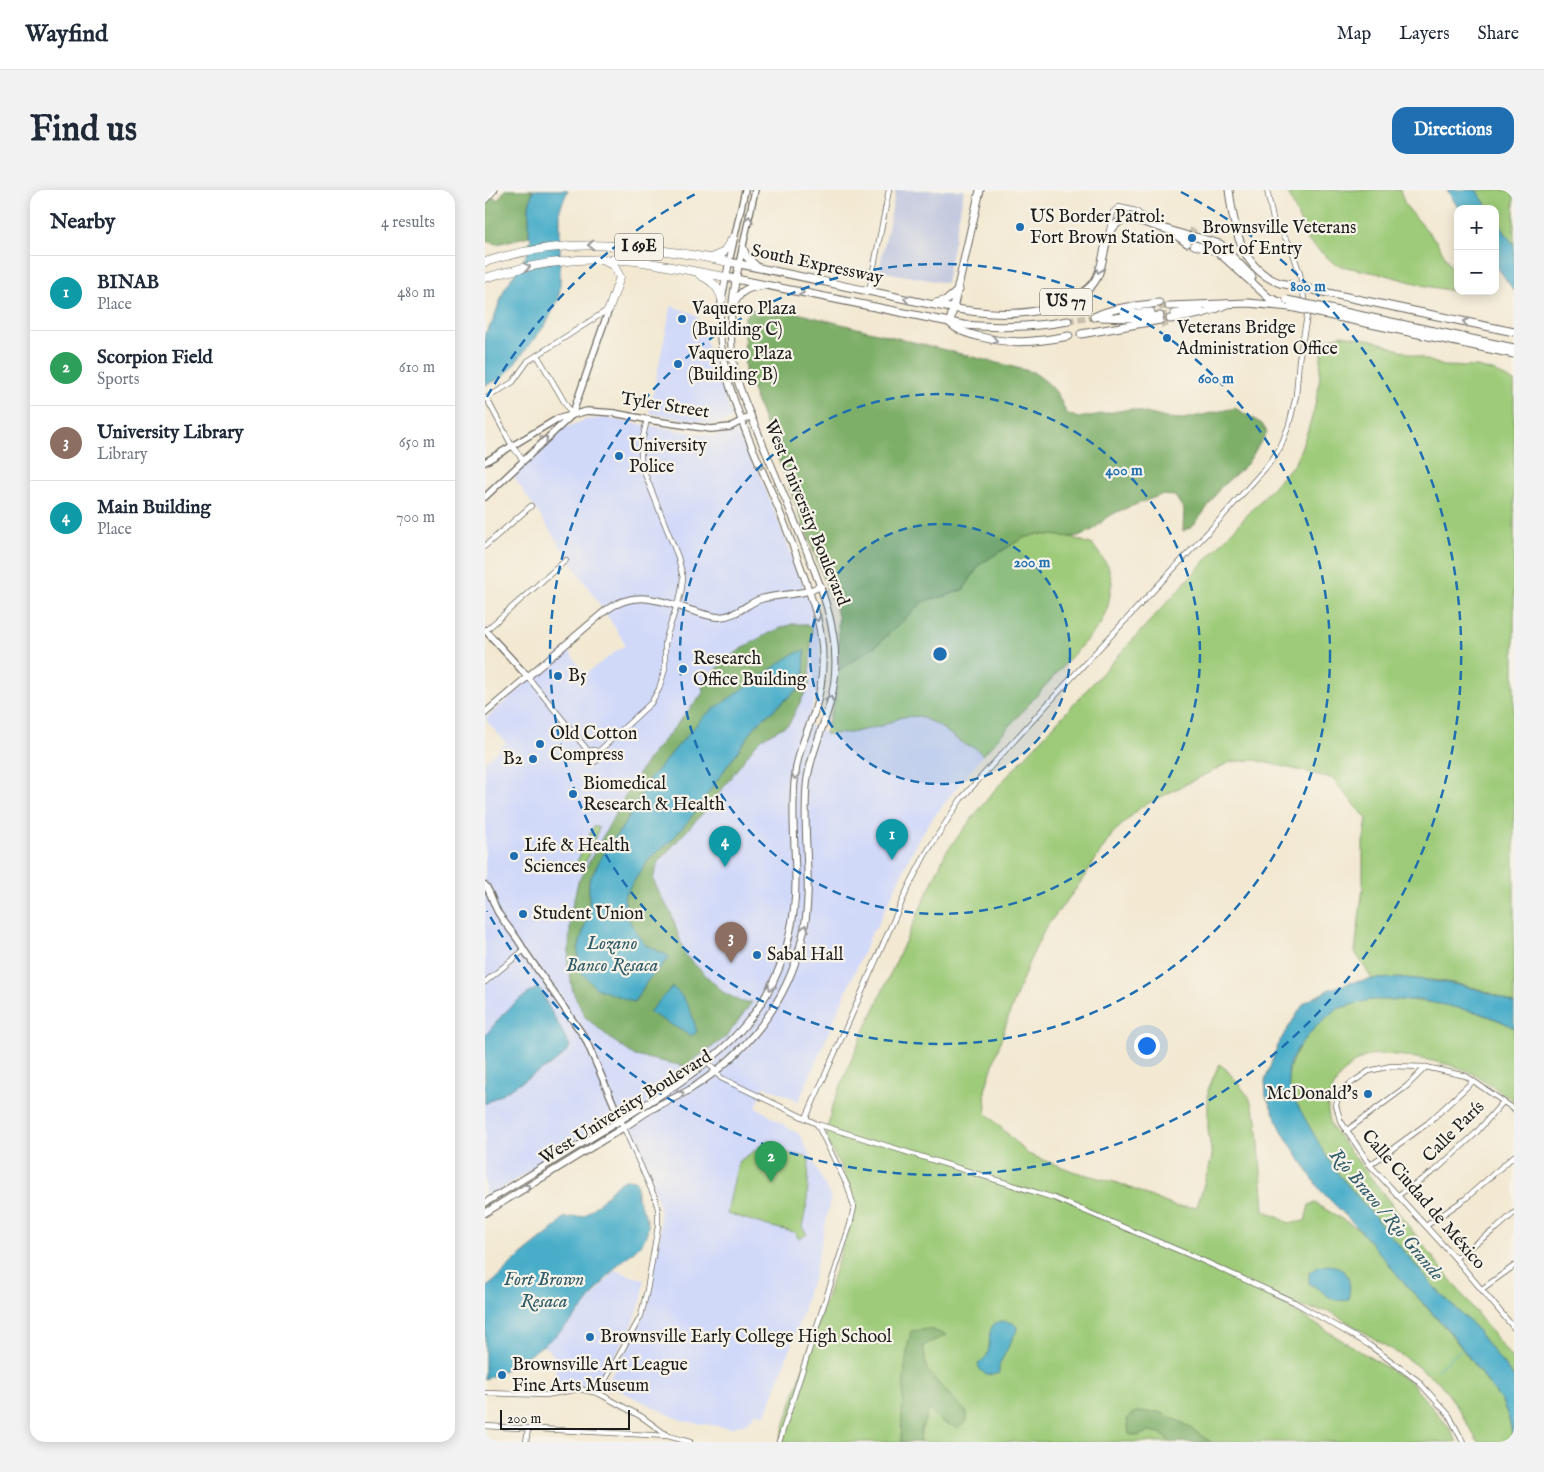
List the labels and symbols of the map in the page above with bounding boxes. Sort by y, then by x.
place label: US Border Patrol: Fort Brown Station [1030,206,1175,250]
one-way arrow [744,215,754,224]
place label: Brownsville Veterans Port of Entry [1202,217,1356,261]
marker: US Border Patrol: Fort Brown Station [1014,221,1026,233]
marker: Brownsville Veterans Port of Entry [1186,232,1198,244]
road number: I 69E [615,234,663,260]
one-way arrow [587,240,594,250]
street label: South Expressway [749,240,885,290]
one-way arrow [522,263,531,273]
one-way arrow [1095,266,1105,274]
text: 800 m [1290,277,1326,296]
one-way arrow [796,286,805,296]
road number: US 77 [1040,288,1092,315]
one-way arrow [902,294,911,304]
place label: Vaquero Plaza (Building C) [691,298,797,342]
marker: Vaquero Plaza (Building C) [676,313,688,325]
place label: Veterans Bridge Administration Office [1176,317,1338,361]
one-way arrow [1462,317,1471,328]
marker: Veterans Bridge Administration Office [1161,332,1173,344]
one-way arrow [990,334,999,345]
place label: Vaquero Plaza (Building B) [687,343,793,387]
marker: Vaquero Plaza (Building B) [672,358,684,370]
text: 600 m [1198,369,1234,388]
street label: Tyler Street [619,388,711,424]
street label: West University Boulevard [758,417,854,610]
place label: University Police [629,435,707,479]
one-way arrow [540,436,549,445]
marker: University Police [613,450,625,462]
one-way arrow [754,461,765,470]
text: 400 m [1106,461,1143,480]
text: 200 m [1014,553,1051,572]
one-way arrow [811,613,822,622]
centre of rings [931,645,949,663]
place label: Research Office Building [693,648,807,692]
marker: Research Office Building [677,663,689,675]
place label: B5 [568,665,587,688]
marker: B5 [552,670,564,682]
one-way arrow [825,696,835,704]
place label: Old Cotton Compress [550,723,638,767]
marker: Old Cotton Compress [534,738,546,750]
place label: B2 [503,748,523,771]
marker: B2 [527,753,539,765]
one-way arrow [790,772,801,780]
place label: Biomedical Research & Health [583,773,725,817]
marker: Biomedical Research & Health [567,788,579,800]
pin: 1 [876,819,908,860]
pin: 4 [709,826,741,867]
place label: Life & Health Sciences [524,835,630,879]
marker: Life & Health Sciences [508,850,520,862]
place label: Student Union [533,903,644,926]
marker: Student Union [517,908,529,920]
pin: 3 [715,922,747,963]
one-way arrow [799,923,809,932]
water label: Lozano Banco Resaca [566,932,658,978]
place label: Sabal Hall [767,944,843,967]
marker: Sabal Hall [751,949,763,961]
one-way arrow [767,981,777,990]
your location [1134,1033,1160,1059]
street label: West University Boulevard [536,1045,717,1170]
place label: McDonald's [1266,1083,1358,1106]
marker: McDonald's [1362,1088,1374,1100]
one-way arrow [675,1090,684,1100]
street label: Calle París [1418,1096,1490,1168]
street label: Calle Ciudad de México [1356,1125,1490,1275]
pin: 2 [755,1141,787,1182]
water label: Río Bravo / Rio Grande [1324,1144,1449,1286]
one-way arrow [521,1184,530,1194]
water label: Fort Brown Resaca [504,1268,584,1314]
place label: Brownsville Early College High School [600,1326,892,1349]
marker: Brownsville Early College High School [584,1331,596,1343]
place label: Brownsville Art League Fine Arts Museum [512,1354,688,1398]
marker: Brownsville Art League Fine Arts Museum [496,1369,508,1381]
scale bar [500,1407,630,1430]

